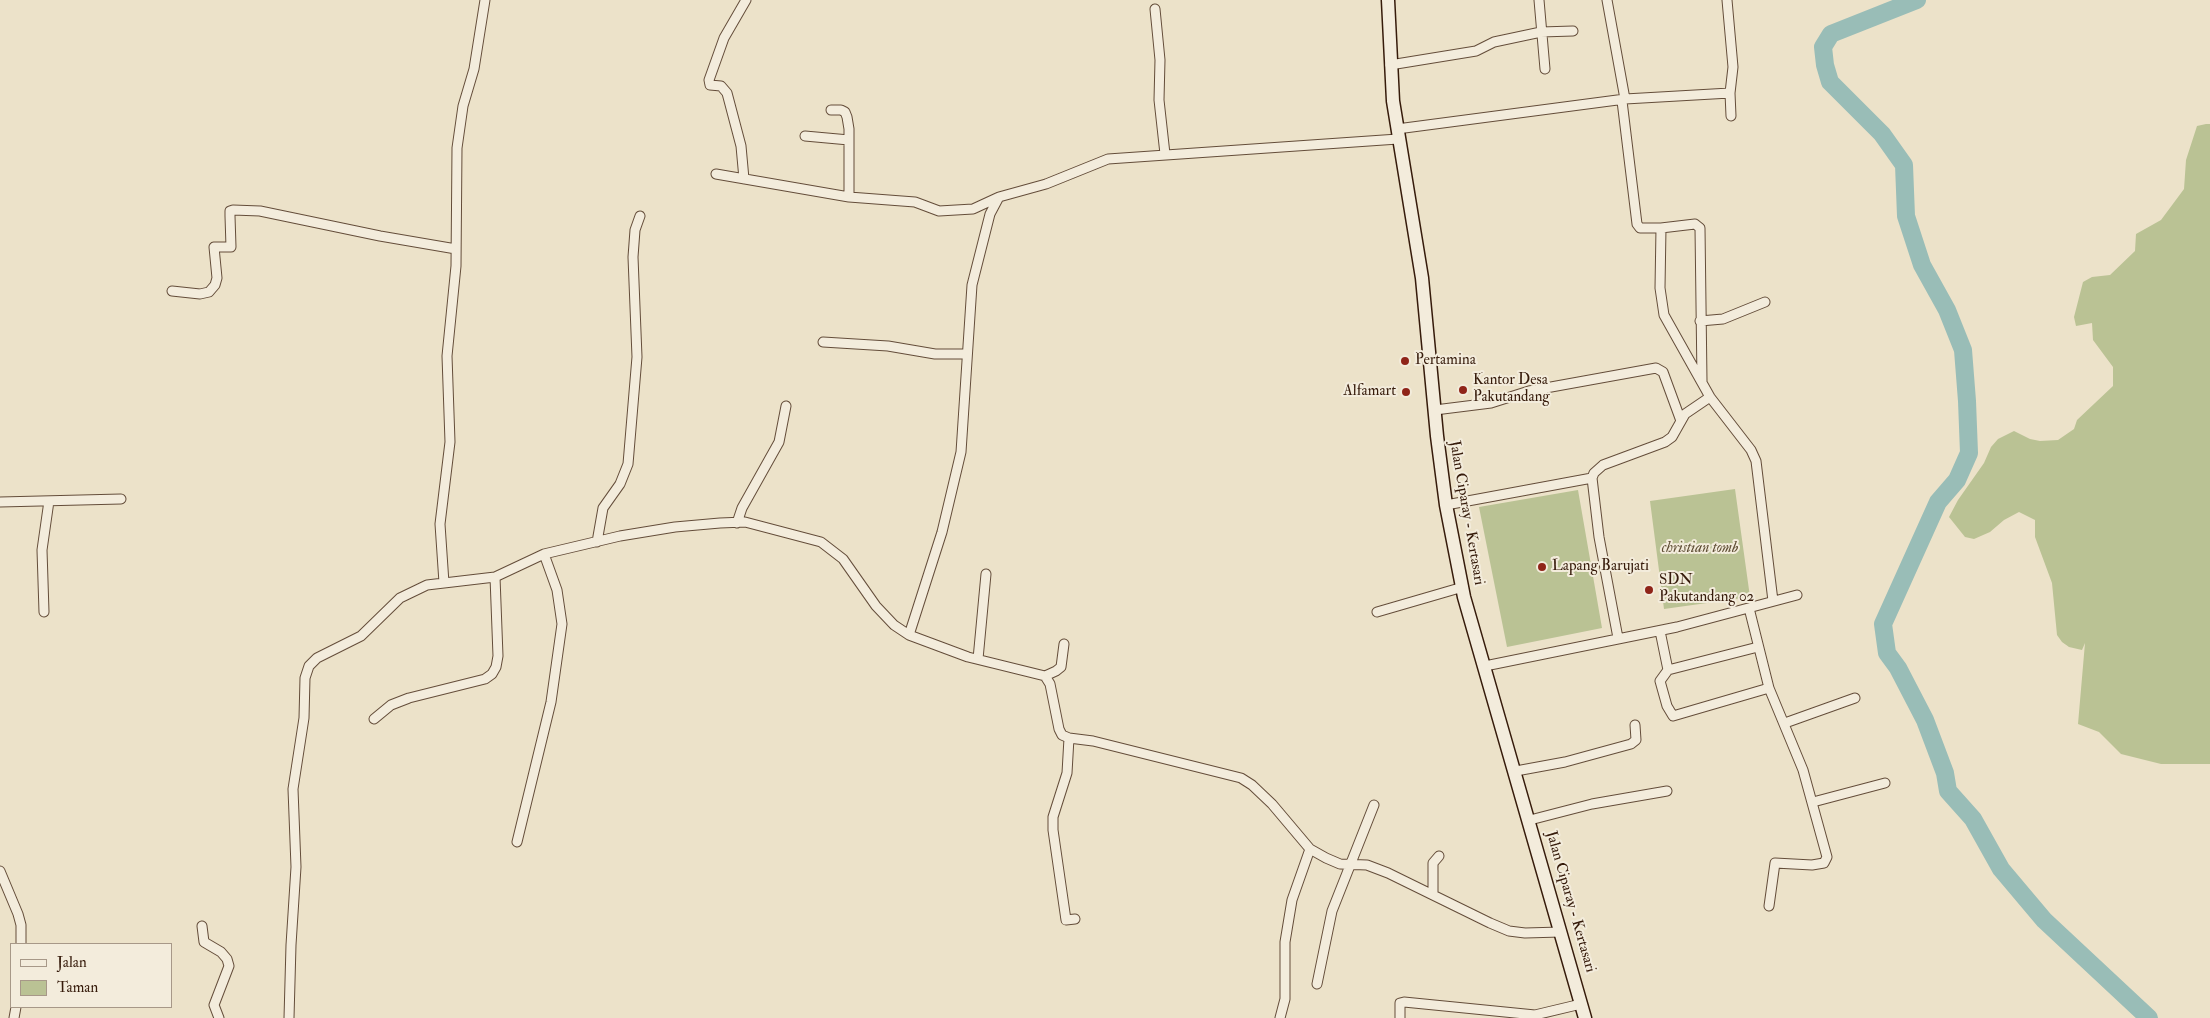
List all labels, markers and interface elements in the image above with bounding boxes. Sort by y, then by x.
place label: Pertamina [1415,352,1476,370]
marker: Pertamina [1399,355,1411,367]
place label: Kantor Desa Pakutandang [1473,372,1550,407]
place label: Alfamart [1343,383,1396,401]
marker: Kantor Desa Pakutandang [1457,384,1469,396]
marker: Alfamart [1400,386,1412,398]
street label: Jalan Ciparay - Kertasari [1444,439,1488,587]
park label: christian tomb [1662,540,1738,558]
place label: Lapang Barujati [1552,558,1649,576]
marker: Lapang Barujati [1536,561,1548,573]
place label: SDN Pakutandang 02 [1659,572,1754,607]
marker: SDN Pakutandang 02 [1643,584,1655,596]
street label: Jalan Ciparay - Kertasari [1541,829,1599,975]
legend [10,943,172,1008]
text: Jalan [57,953,87,972]
text: Taman [57,978,98,997]

